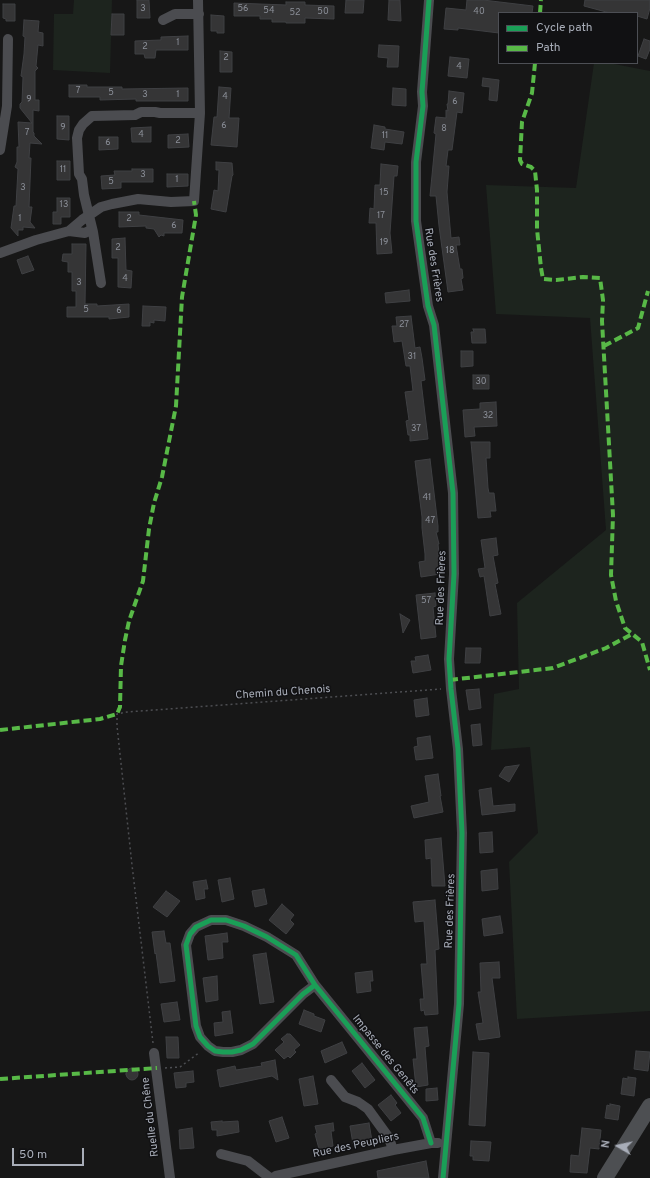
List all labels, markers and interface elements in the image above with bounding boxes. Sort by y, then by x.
house number: 3 [140,4,146,14]
house number: 56 [238,4,248,14]
house number: 54 [263,6,275,16]
house number: 50 [317,7,329,17]
house number: 40 [473,7,485,17]
house number: 52 [289,8,301,18]
legend [498,12,638,64]
text: Cycle path [536,20,593,36]
house number: 1 [176,38,180,48]
text: Path [536,40,561,56]
house number: 2 [142,42,148,52]
house number: 2 [223,53,229,63]
house number: 4 [456,62,462,72]
house number: 7 [76,86,80,96]
house number: 5 [108,88,114,98]
house number: 3 [142,90,148,100]
house number: 1 [176,90,180,100]
house number: 4 [222,92,228,102]
house number: 9 [26,95,32,105]
house number: 6 [452,97,458,107]
house number: 6 [221,121,227,131]
house number: 9 [60,123,66,133]
house number: 8 [441,124,447,134]
house number: 7 [25,128,29,138]
house number: 4 [138,130,144,140]
house number: 11 [382,131,388,141]
house number: 2 [175,136,181,146]
house number: 6 [105,138,111,148]
house number: 11 [60,165,66,175]
house number: 3 [140,170,146,180]
house number: 1 [175,175,179,185]
house number: 5 [108,177,114,187]
house number: 3 [20,183,26,193]
house number: 15 [380,188,388,198]
house number: 13 [60,200,68,210]
house number: 17 [377,211,385,221]
house number: 1 [18,214,22,224]
house number: 2 [126,214,132,224]
house number: 6 [171,221,177,231]
street label: Rue des Frières [421,227,445,303]
house number: 19 [380,238,388,248]
house number: 2 [115,243,121,253]
house number: 18 [446,246,454,256]
house number: 4 [122,274,128,284]
house number: 3 [76,278,82,288]
house number: 5 [83,305,89,315]
house number: 6 [116,306,122,316]
house number: 27 [399,320,409,330]
house number: 31 [408,352,416,362]
house number: 30 [475,377,487,387]
house number: 32 [483,411,493,421]
house number: 37 [411,424,421,434]
house number: 41 [423,493,431,503]
house number: 47 [425,516,435,526]
street label: Rue des Frières [434,550,450,626]
house number: 57 [421,596,431,606]
street label: Chemin du Chenois [235,683,331,703]
street label: Rue des Frières [443,873,459,949]
street label: Impasse des Genêts [349,1013,421,1097]
street label: Ruelle du Chêne [140,1076,162,1158]
north arrow [598,1126,638,1166]
street label: Rue des Peupliers [312,1130,400,1162]
text: N [599,1139,614,1149]
scale bar [14,1140,86,1166]
text: 50 m [19,1147,47,1163]

